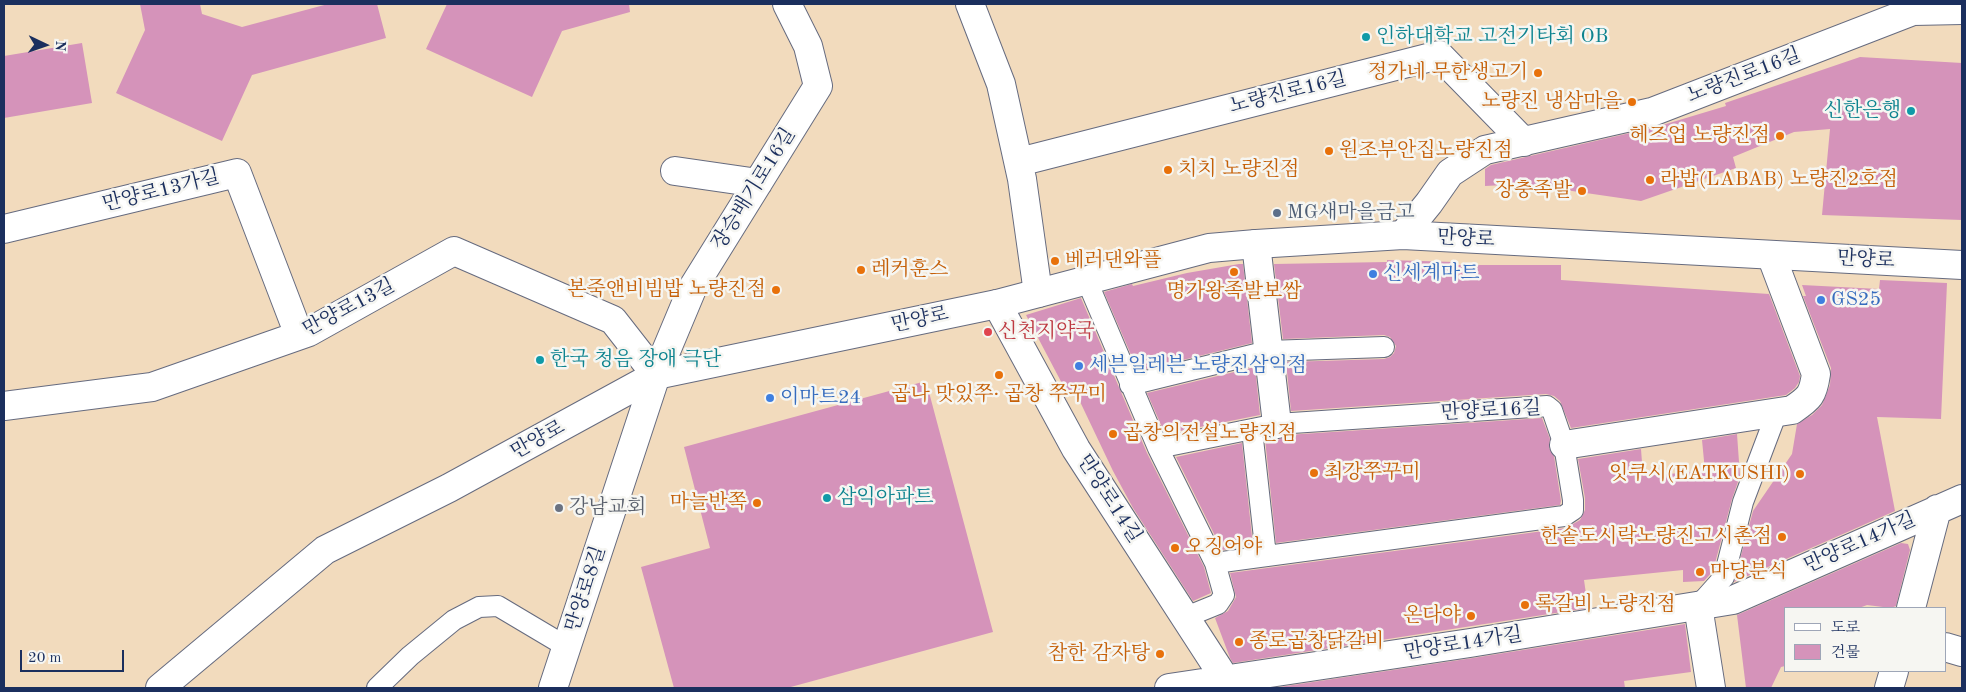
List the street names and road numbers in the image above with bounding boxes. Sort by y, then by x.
street label: 노량진로16길 [1684,43,1804,109]
street label: 노량진로16길 [1227,67,1349,119]
street label: 장승배기로16길 [707,124,801,254]
street label: 만양로13가길 [100,165,222,217]
street label: 만양로 [1436,225,1496,253]
street label: 만양로 [1836,246,1896,274]
street label: 만양로13길 [299,274,399,342]
street label: 만양로 [889,302,951,338]
street label: 만양로16길 [1440,396,1542,426]
street label: 만양로 [507,415,569,465]
street label: 만양로14길 [1072,450,1146,548]
street label: 만양로14가길 [1800,508,1920,578]
street label: 만양로8길 [561,543,611,635]
street label: 만양로14가길 [1402,623,1524,665]

